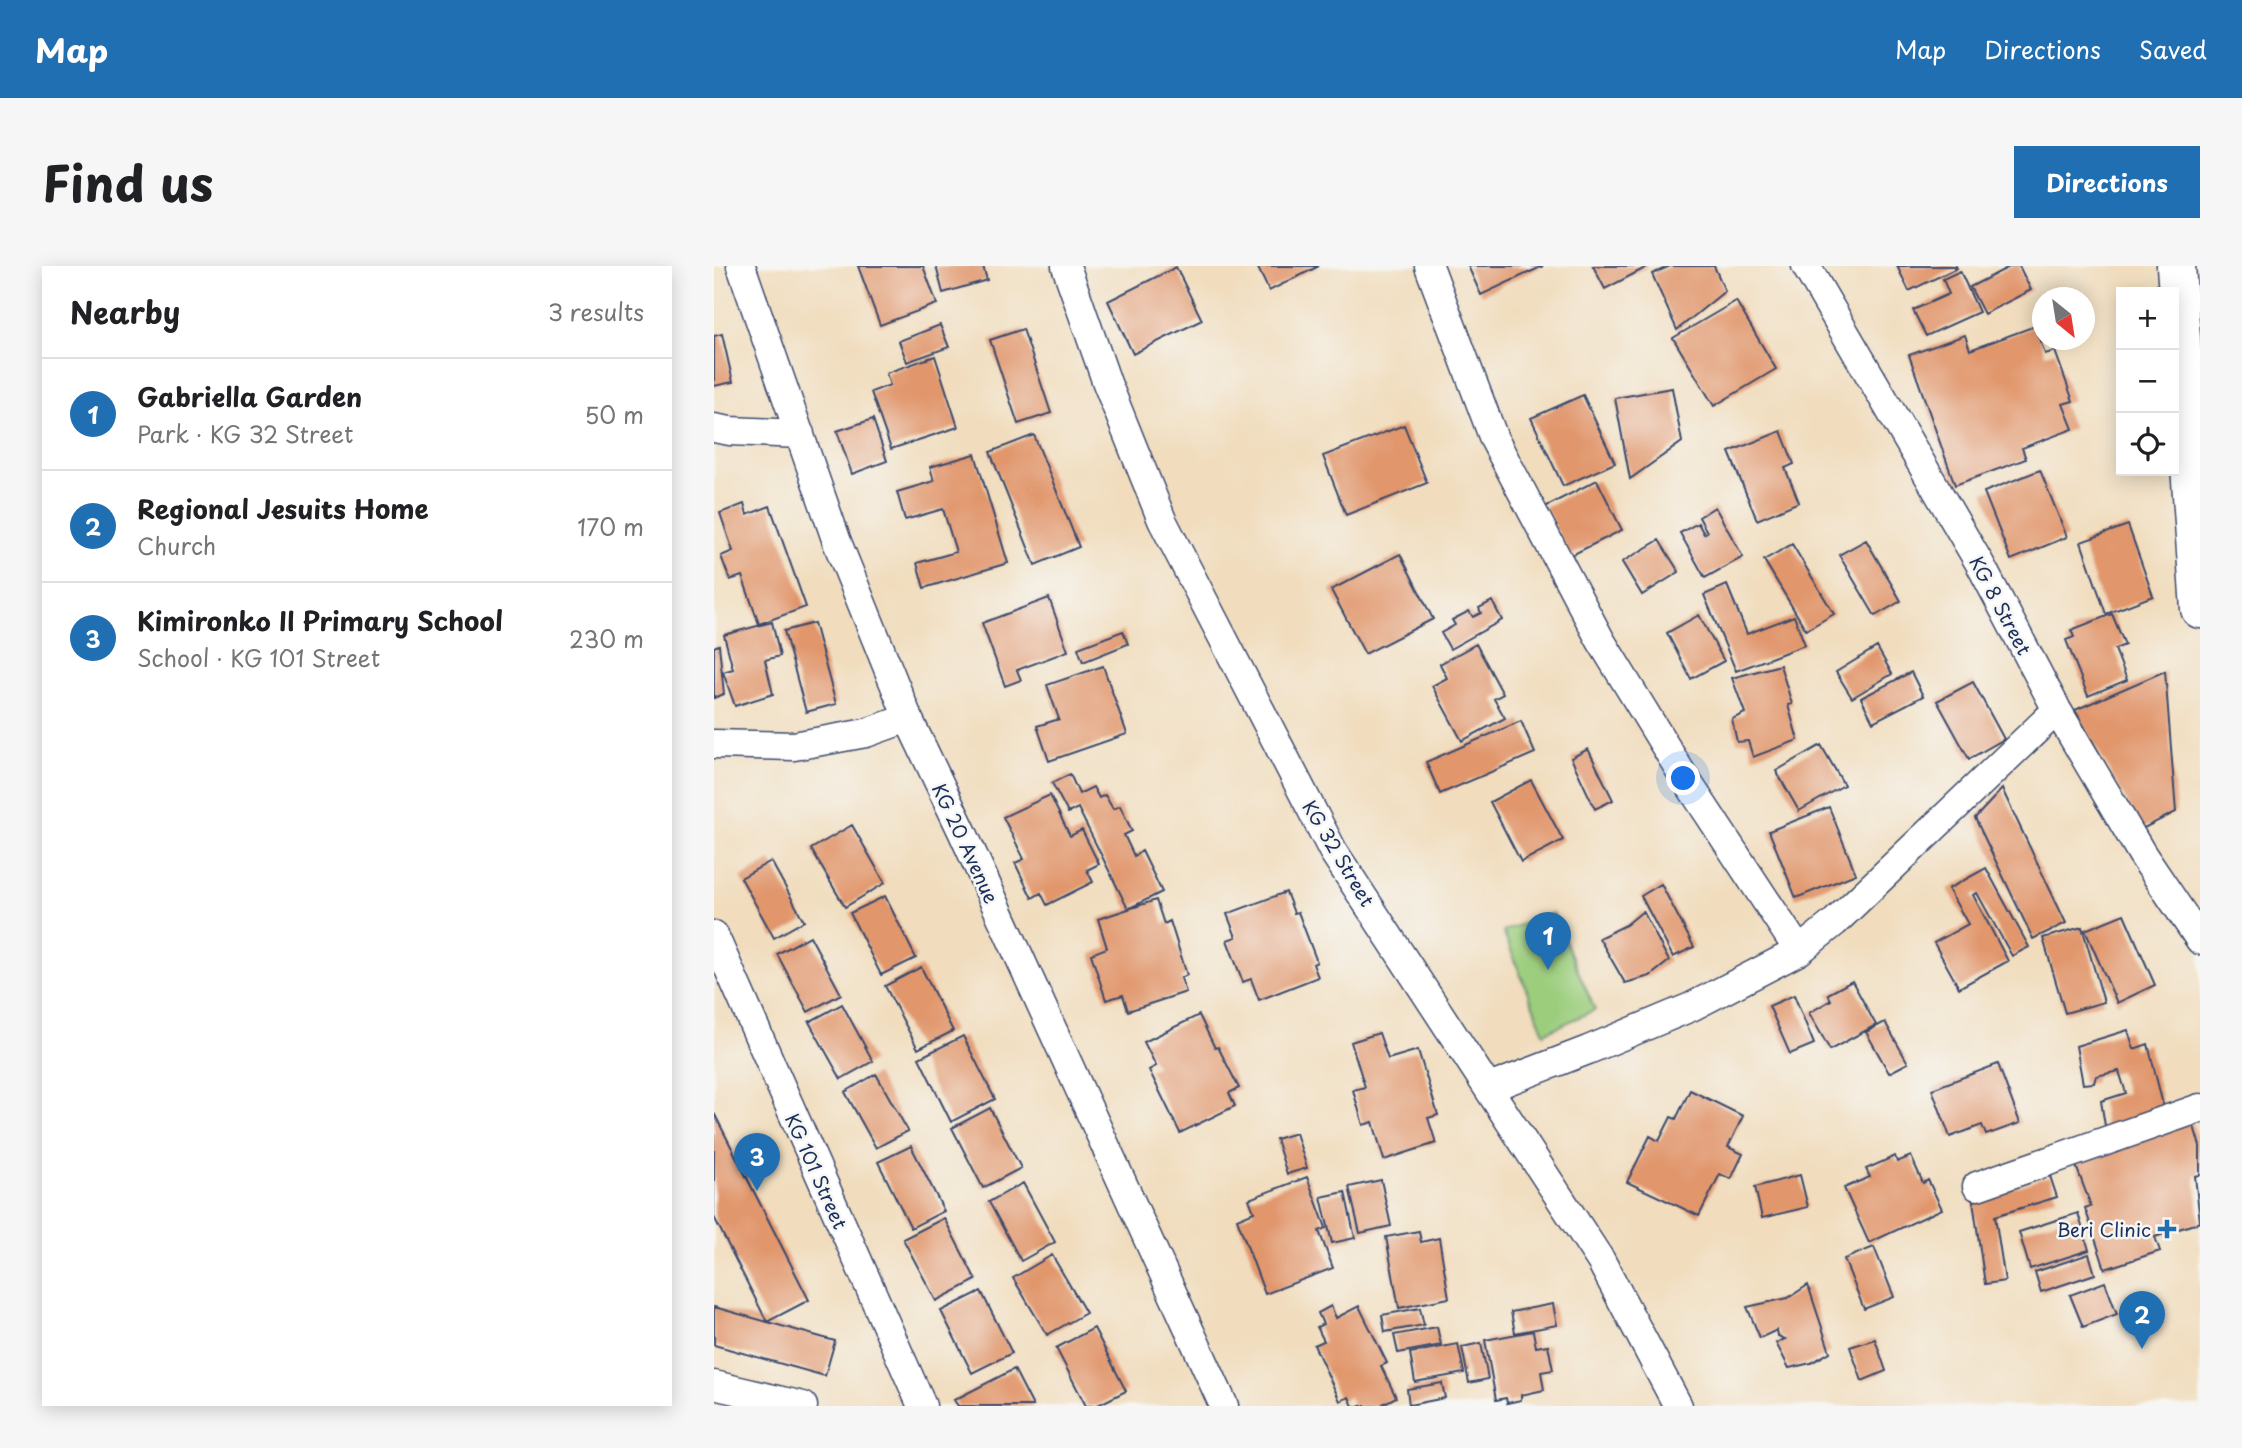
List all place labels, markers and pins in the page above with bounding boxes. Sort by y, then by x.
pin: 1 [1525,912,1571,970]
pin: 3 [734,1133,780,1191]
place label: Beri Clinic [2057,1215,2151,1243]
marker: Beri Clinic [2157,1219,2177,1239]
pin: 2 [2119,1291,2165,1349]

